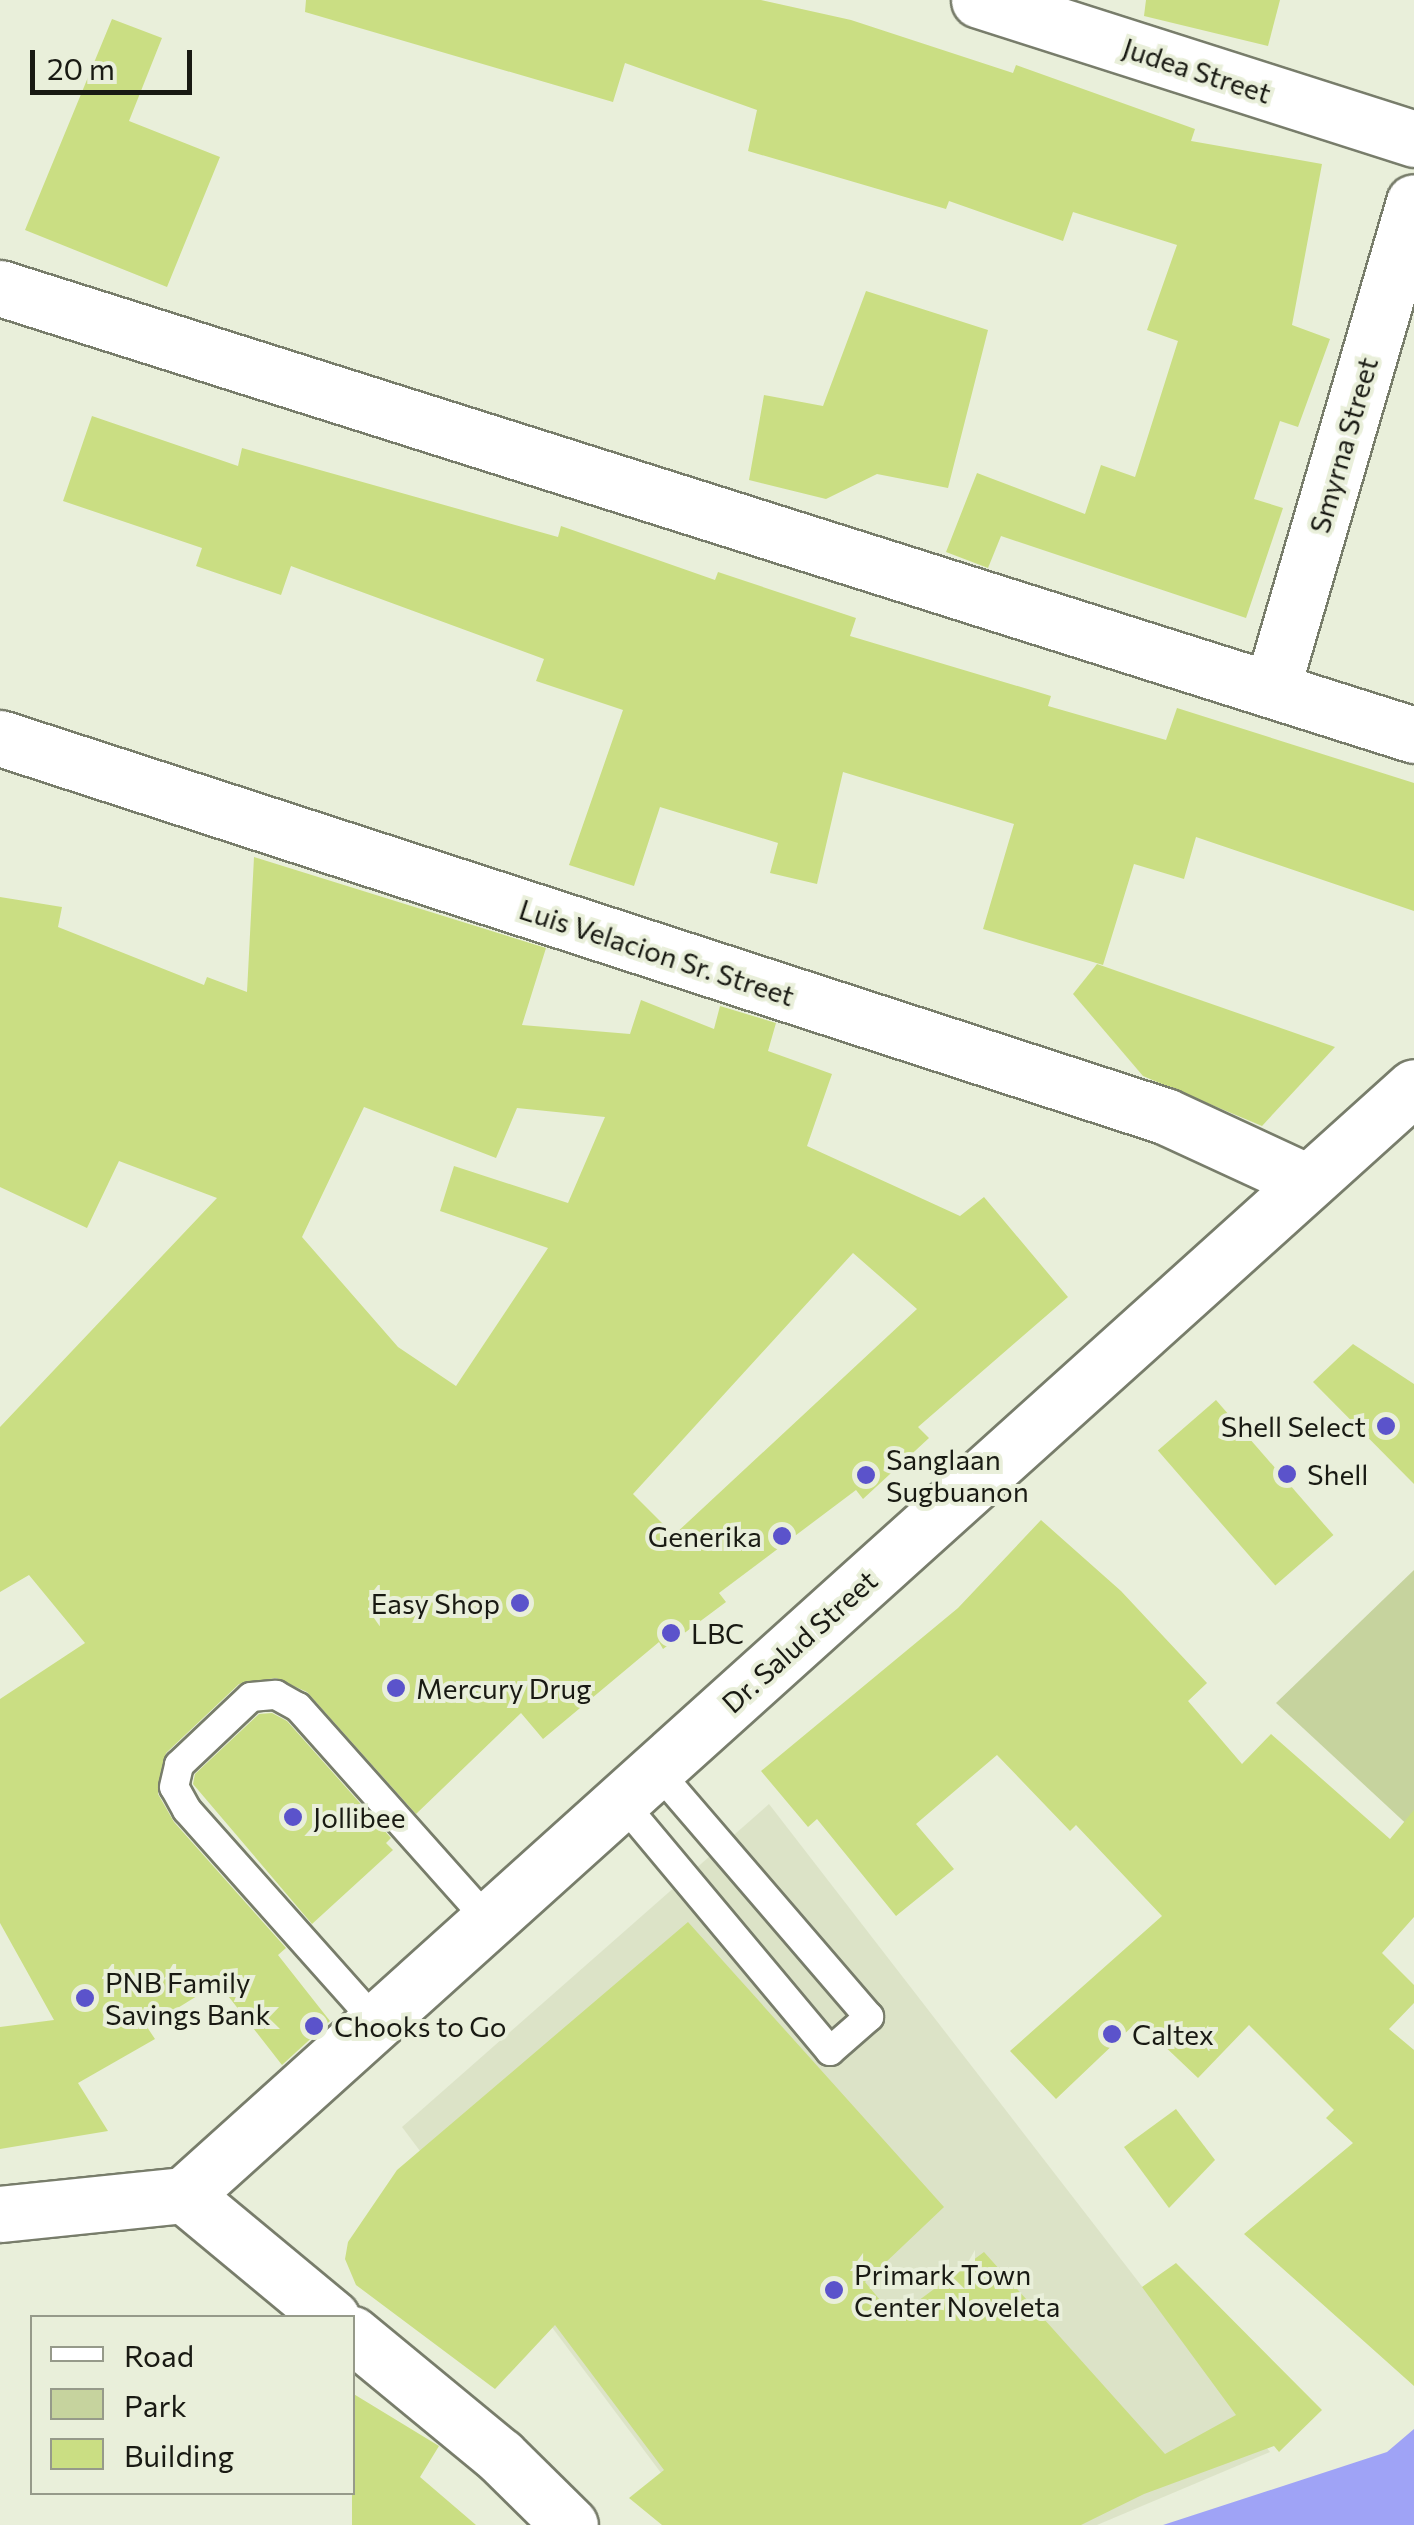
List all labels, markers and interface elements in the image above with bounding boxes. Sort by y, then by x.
scale bar [35,30,198,92]
street label: Judea Street [1119,30,1275,110]
text: 20 m [47,49,115,86]
street label: Smyrna Street [1302,353,1384,537]
street label: Luis Velacion Sr. Street [515,892,799,1012]
place label: Shell Select [1221,1409,1366,1443]
marker: Shell Select [1375,1415,1397,1437]
place label: Sanglaan Sugbuanon [886,1442,1029,1508]
place label: Shell [1307,1457,1368,1491]
marker: Shell [1276,1463,1298,1485]
marker: Sanglaan Sugbuanon [855,1464,877,1486]
place label: Generika [648,1519,762,1553]
marker: Generika [771,1525,793,1547]
street label: Dr. Salud Street [715,1563,883,1719]
place label: Easy Shop [371,1586,500,1620]
marker: Easy Shop [509,1592,531,1614]
place label: LBC [691,1616,744,1650]
marker: LBC [660,1622,682,1644]
place label: Mercury Drug [416,1671,591,1705]
marker: Mercury Drug [385,1677,407,1699]
place label: Jollibee [313,1800,405,1834]
marker: Jollibee [282,1806,304,1828]
place label: PNB Family Savings Bank [105,1965,271,2031]
marker: PNB Family Savings Bank [74,1987,96,2009]
place label: Chooks to Go [334,2009,507,2043]
marker: Chooks to Go [303,2015,325,2037]
place label: Caltex [1132,2017,1214,2051]
marker: Caltex [1101,2023,1123,2045]
place label: Primark Town Center Noveleta [854,2257,1060,2323]
marker: Primark Town Center Noveleta [823,2279,845,2301]
legend [30,2315,355,2495]
text: Road [124,2336,194,2373]
text: Park [124,2386,187,2423]
text: Building [124,2436,234,2473]

